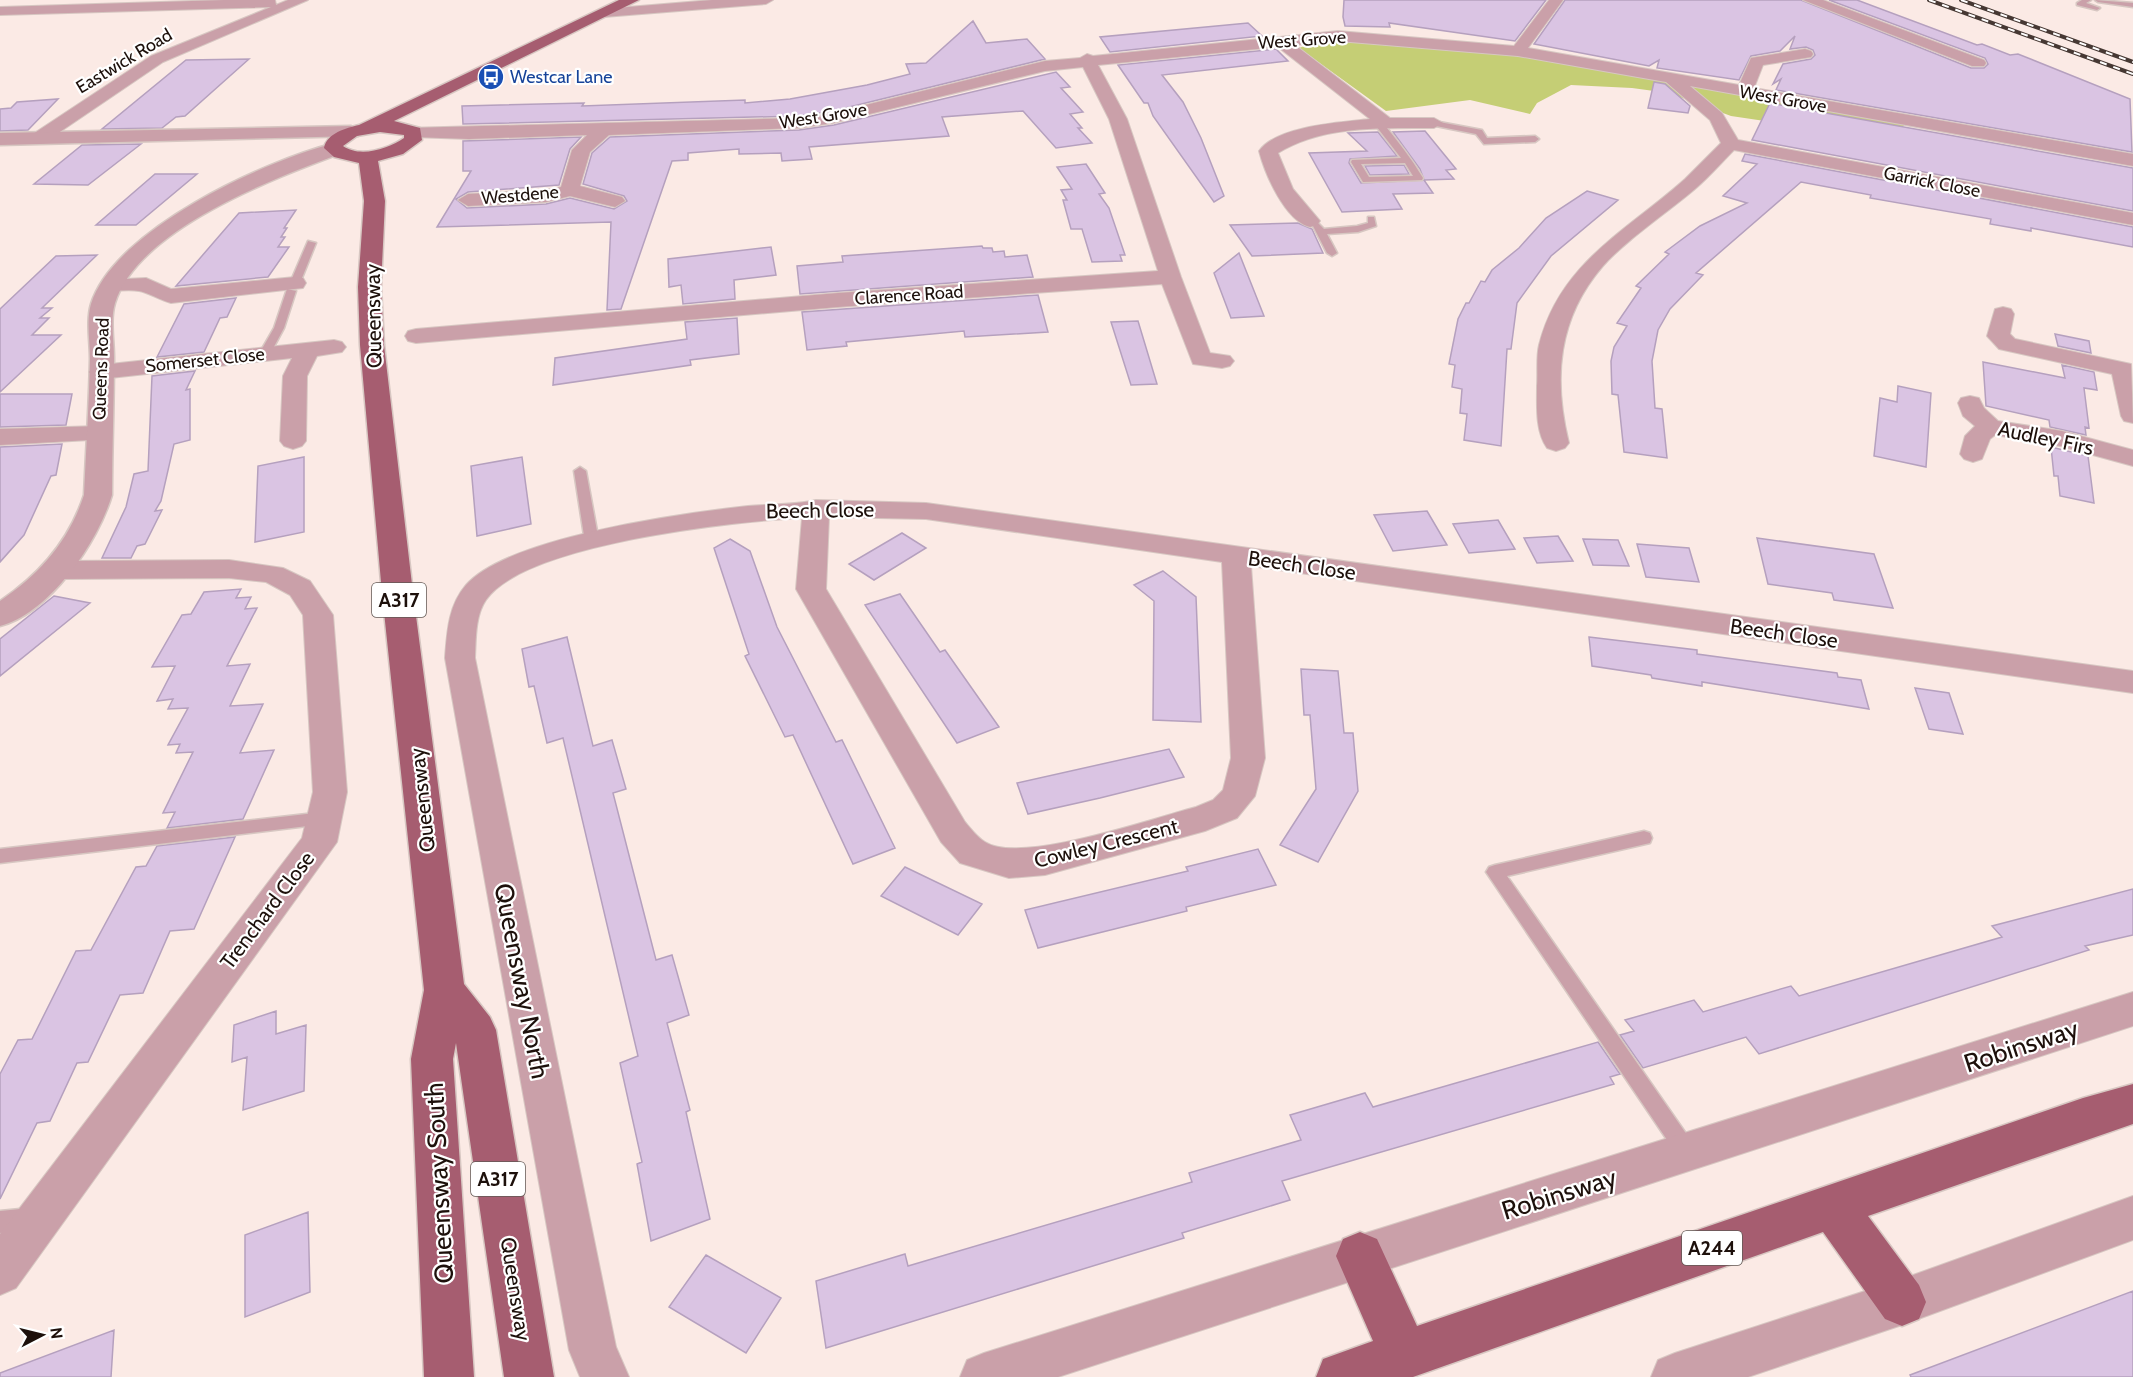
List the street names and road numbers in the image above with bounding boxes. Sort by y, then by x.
street label: Eastwick Road [72,24,176,98]
street label: West Grove [1257,26,1347,54]
street label: West Grove [1738,81,1828,117]
street label: West Grove [778,98,868,134]
street label: Garrick Close [1882,162,1982,202]
street label: Westdene [480,181,560,209]
street label: Queensway [360,263,386,368]
street label: Clarence Road [854,280,964,310]
street label: Queens Road [88,318,114,420]
street label: Somerset Close [144,343,266,377]
street label: Audley Firs [1996,416,2096,460]
street label: Beech Close [766,497,875,523]
street label: Beech Close [1247,545,1358,585]
road number: A317 [372,583,426,617]
street label: Beech Close [1729,613,1840,653]
street label: Queensway [404,746,440,853]
street label: Cowley Crescent [1031,813,1181,873]
street label: Trenchard Close [215,846,319,974]
street label: Queensway North [487,881,557,1081]
street label: Robinsway [1960,1012,2082,1080]
street label: Queensway South [418,1082,460,1284]
street label: Robinsway [1498,1161,1620,1227]
road number: A317 [471,1162,525,1196]
road number: A244 [1682,1231,1742,1265]
street label: Queensway [495,1235,537,1343]

